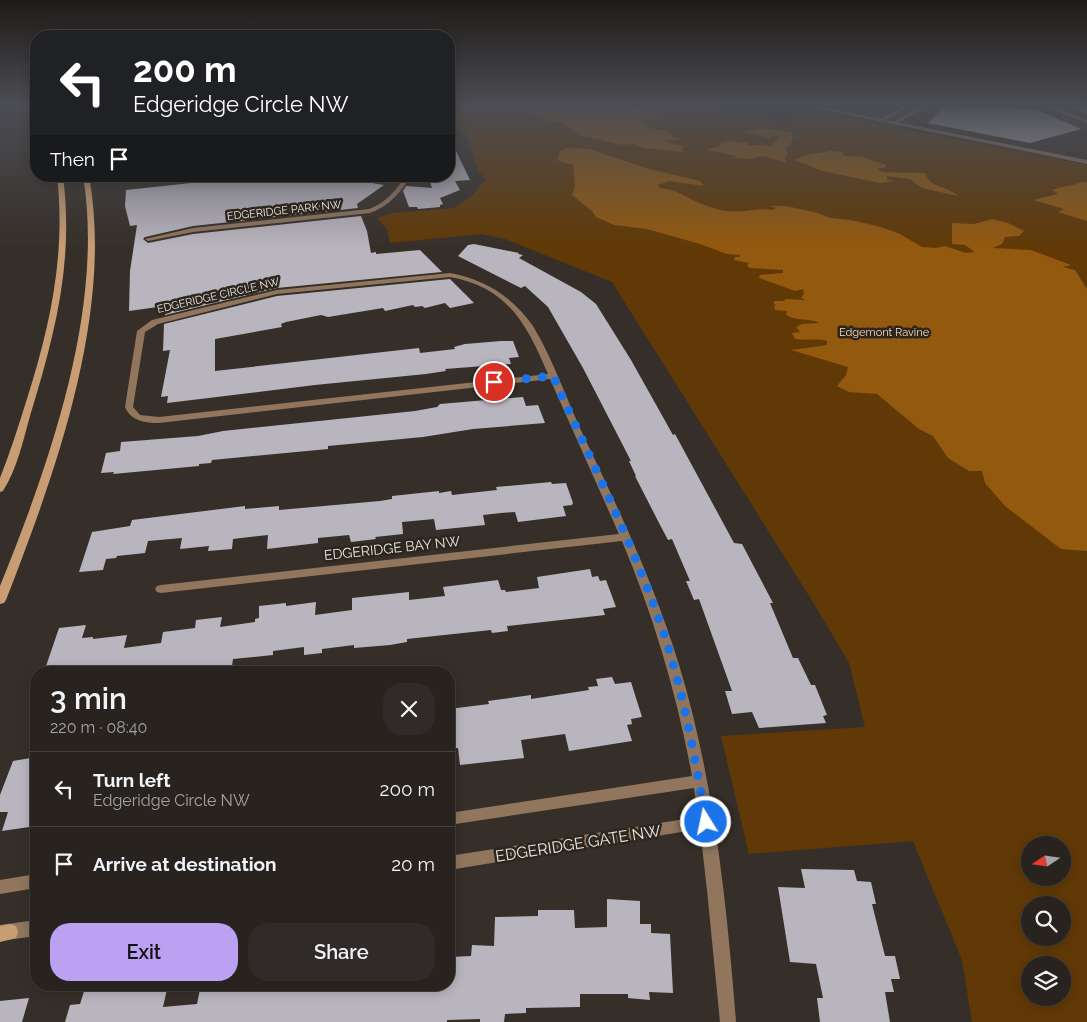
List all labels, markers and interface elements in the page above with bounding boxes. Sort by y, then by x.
text: 200 m [133,49,237,90]
icon: left [50,50,115,115]
text: Edgeridge Circle NW [133,91,348,117]
icon: arrive [105,145,133,173]
text: Then [50,148,95,170]
street label: EDGERIDGE PARK NW [226,198,342,223]
street label: EDGERIDGE CIRCLE NW [156,275,281,316]
park label: Edgemont Ravine [839,326,930,339]
pin [473,361,515,403]
icon: arrive [480,368,508,396]
street label: EDGERIDGE BAY NW [323,533,461,563]
text: 3 min [50,681,127,716]
button: close [383,683,435,735]
text: 220 m · 08:40 [50,718,147,737]
text: Turn left [93,769,170,791]
icon: left [50,775,78,803]
text: 200 m [380,778,435,800]
text: Edgeridge Circle NW [93,791,250,810]
position arrow [679,795,731,847]
street label: EDGERIDGE GATE NW [494,821,662,866]
north arrow [1021,836,1071,886]
map controls [1021,836,1071,1006]
icon: arrive [50,850,78,878]
text: Arrive at destination [93,853,277,875]
text: 20 m [391,853,435,875]
button: search [1021,896,1071,946]
button: Exit [50,923,238,981]
button: Share [248,923,435,981]
button: layers [1021,956,1071,1006]

